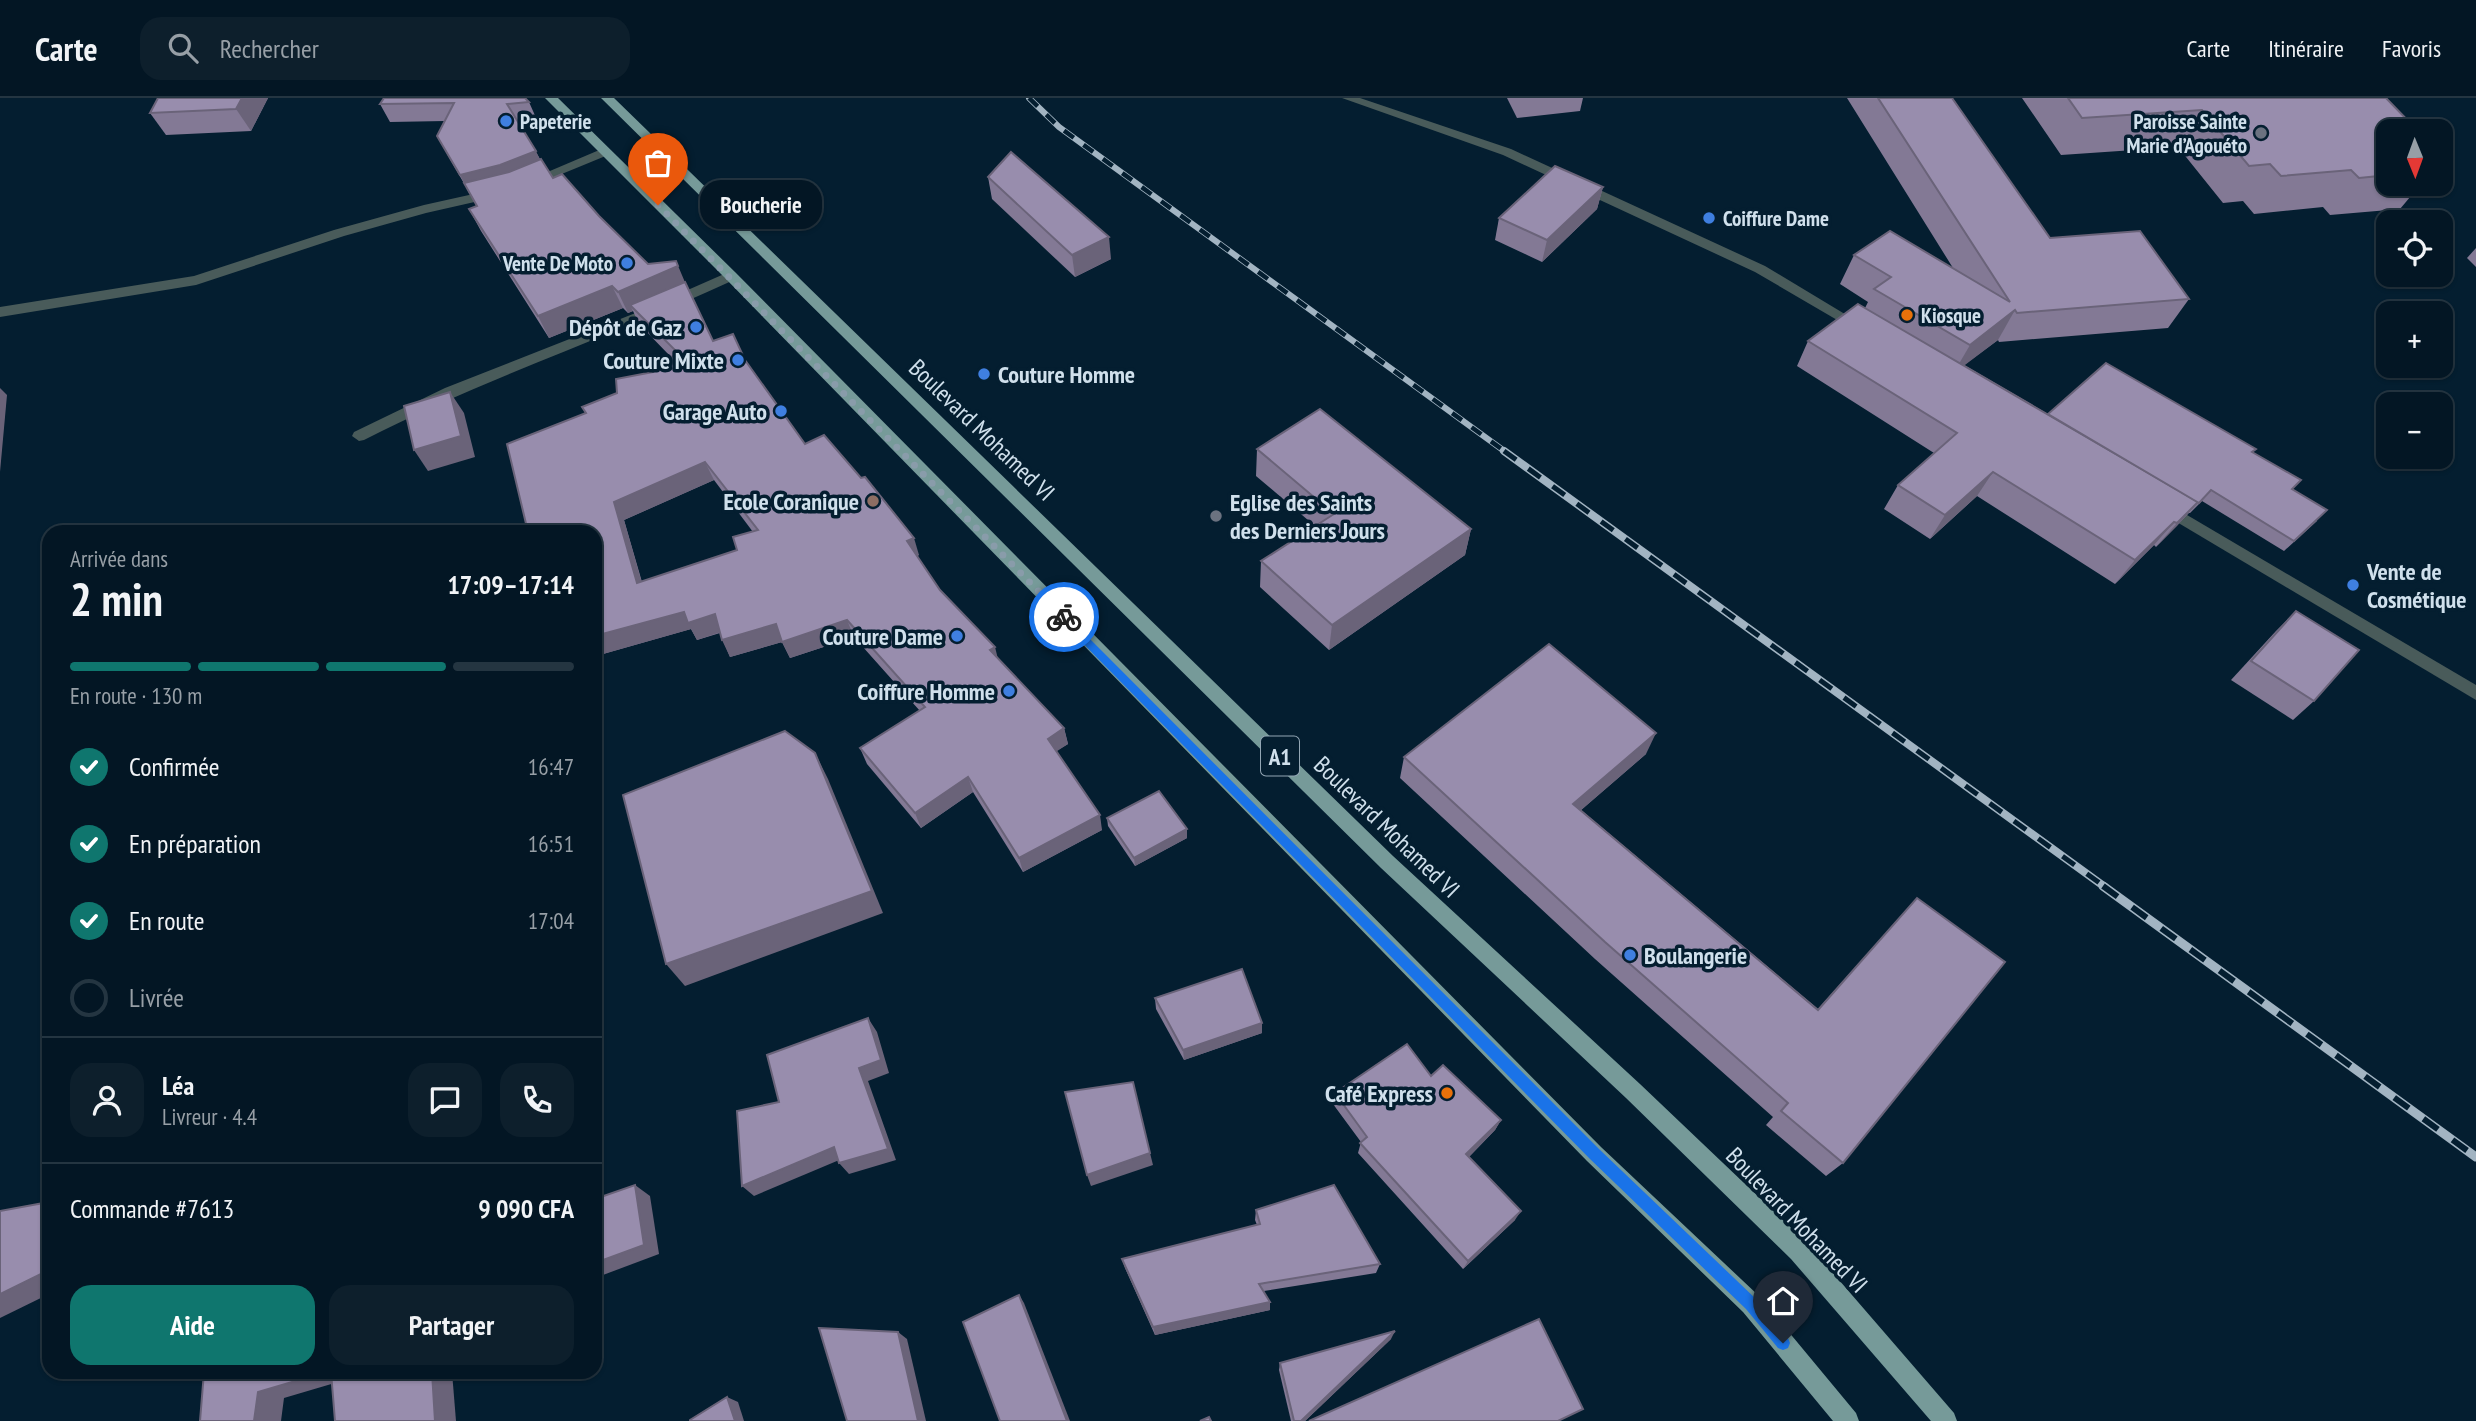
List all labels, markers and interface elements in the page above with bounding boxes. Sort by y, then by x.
search box [140,17,630,80]
text: Carte [35,27,98,70]
icon: search [164,29,202,67]
text: Rechercher [220,32,319,65]
text: Carte [2186,33,2230,64]
text: Itinéraire [2268,33,2344,64]
text: Favoris [2382,33,2441,64]
place label: Papeterie [520,108,592,135]
place label: Paroisse Sainte Marie d’Agouéto [2127,108,2247,159]
marker: Papeterie [498,113,514,129]
north arrow [2376,119,2454,196]
map controls [2376,119,2453,469]
marker: Paroisse Sainte Marie d’Agouéto [2253,125,2269,141]
pin [628,133,688,205]
icon: bag [639,144,677,182]
callout: Boucherie [700,180,822,230]
text: Boucherie [720,190,802,219]
place label: Coiffure Dame [1723,205,1829,232]
marker: Coiffure Dame [1701,210,1717,226]
button: locate [2376,210,2453,287]
place label: Vente De Moto [502,250,613,277]
marker: Vente De Moto [619,255,635,271]
button: + [2376,301,2453,378]
place label: Kiosque [1921,302,1981,329]
marker: Kiosque [1899,307,1915,323]
place label: Dépôt de Gaz [569,312,682,343]
marker: Dépôt de Gaz [688,319,704,335]
place label: Couture Mixte [603,345,724,376]
marker: Couture Mixte [730,352,746,368]
street label: Boulevard Mohamed VI [902,352,1062,508]
place label: Couture Homme [998,359,1135,390]
marker: Couture Homme [976,366,992,382]
button: − [2376,392,2453,469]
place label: Garage Auto [663,396,767,427]
marker: Garage Auto [773,403,789,419]
place label: Ecole Coranique [723,486,859,517]
place label: Eglise des Saints des Derniers Jours [1230,487,1385,546]
marker: Ecole Coranique [865,493,881,509]
marker: Eglise des Saints des Derniers Jours [1208,508,1224,524]
text: Arrivée dans [70,544,168,573]
place label: Vente de Cosmétique [2366,556,2467,615]
text: 17:09–17:14 [447,568,574,601]
text: 2 min [70,569,163,629]
marker: Vente de Cosmétique [2345,577,2361,593]
courier [1029,582,1099,652]
icon: bike [1045,598,1083,636]
place label: Couture Dame [822,621,943,652]
marker: Couture Dame [949,628,965,644]
place label: Coiffure Homme [857,676,995,707]
text: En route · 130 m [70,681,202,710]
marker: Coiffure Homme [1001,683,1017,699]
road number: A1 [1261,736,1299,776]
icon: check [70,748,108,786]
street label: Boulevard Mohamed VI [1307,749,1467,905]
text: Confirmée [129,750,220,783]
text: 16:47 [528,752,574,781]
icon: check [70,825,108,863]
text: En préparation [129,827,261,860]
text: 16:51 [528,829,574,858]
icon: check [70,902,108,940]
text: En route [129,904,204,937]
text: 17:04 [528,906,574,935]
place label: Boulangerie [1644,940,1747,971]
marker: Boulangerie [1622,947,1638,963]
text: Livrée [129,981,184,1014]
button: person [70,1063,144,1137]
button: chat [408,1063,482,1137]
button: phone [500,1063,574,1137]
text: Léa [162,1069,194,1102]
place label: Café Express [1325,1078,1433,1109]
marker: Café Express [1439,1085,1455,1101]
text: Livreur · 4.4 [162,1102,257,1131]
street label: Boulevard Mohamed VI [1719,1140,1875,1300]
text: Commande #7613 [70,1192,234,1225]
text: 9 090 CFA [478,1192,574,1225]
pin [1753,1271,1813,1343]
icon: home [1764,1282,1802,1320]
button: Aide [70,1285,315,1365]
button: Partager [329,1285,574,1365]

